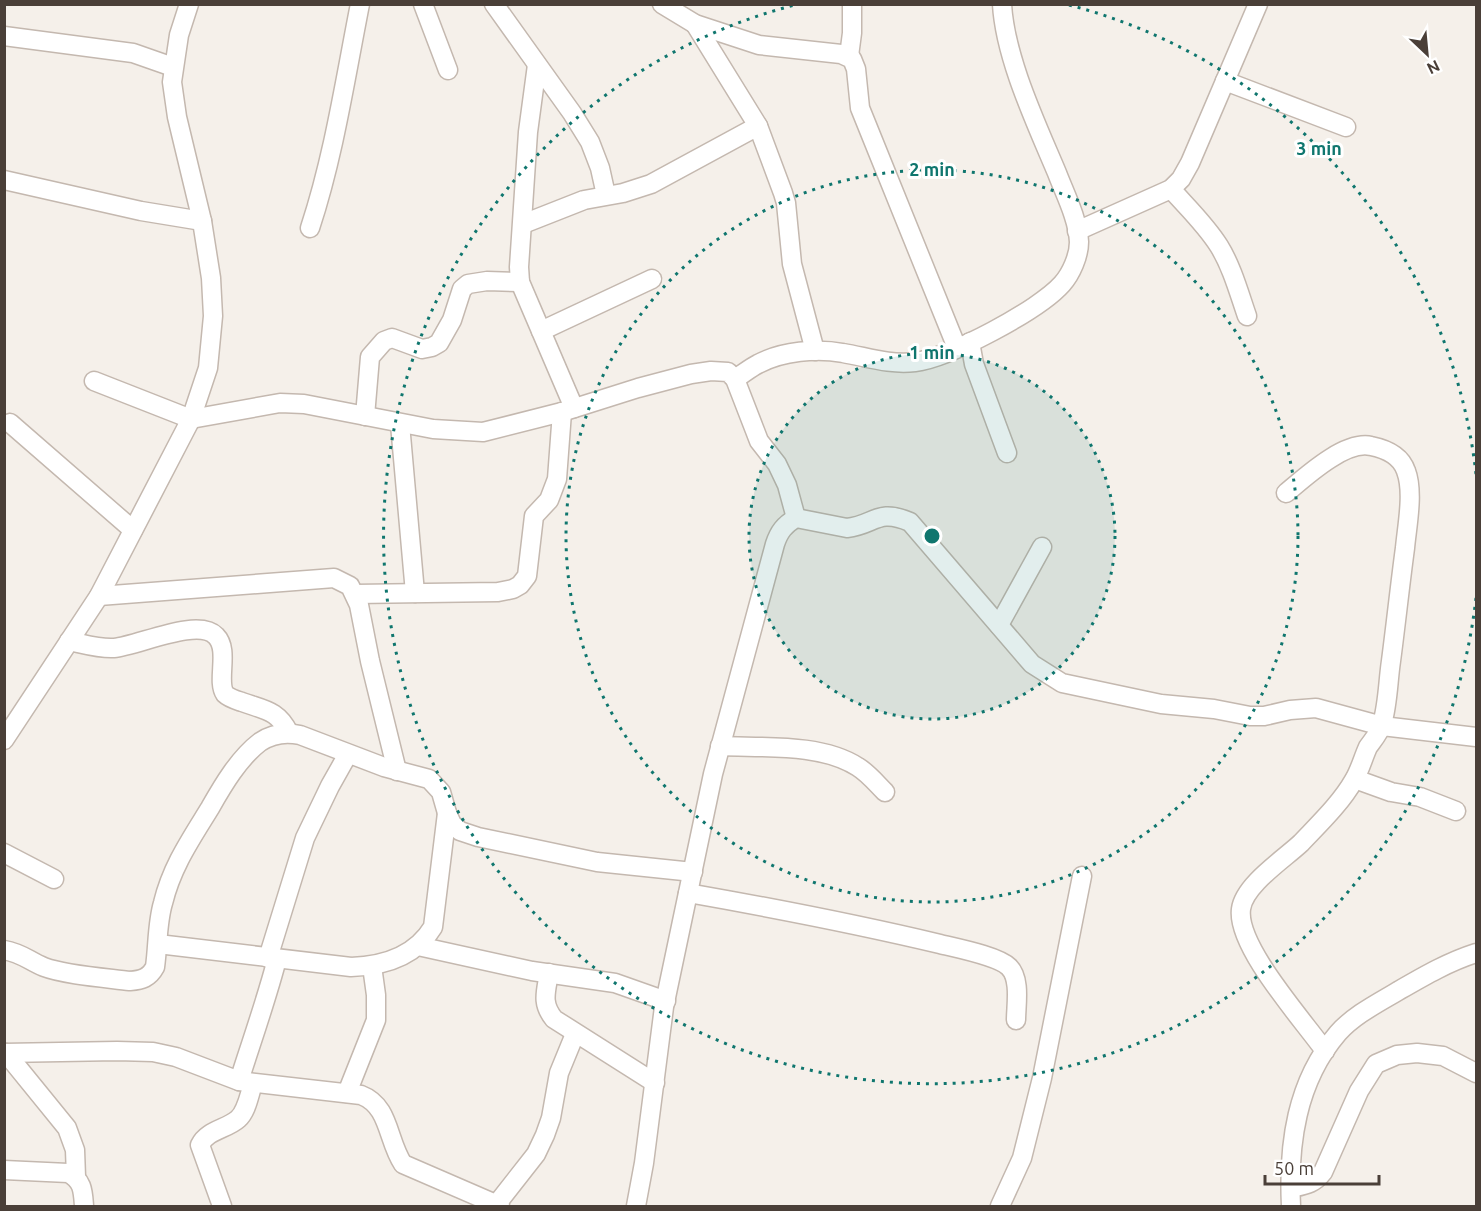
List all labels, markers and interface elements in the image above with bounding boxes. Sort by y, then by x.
north arrow [1397,24,1457,84]
text: N [1424,57,1443,78]
text: 3 min [1296,138,1342,158]
text: 2 min [909,159,955,179]
text: 1 min [909,342,955,362]
centre of rings [922,526,942,546]
scale bar [1265,1148,1379,1186]
text: 50 m [1274,1158,1314,1178]

